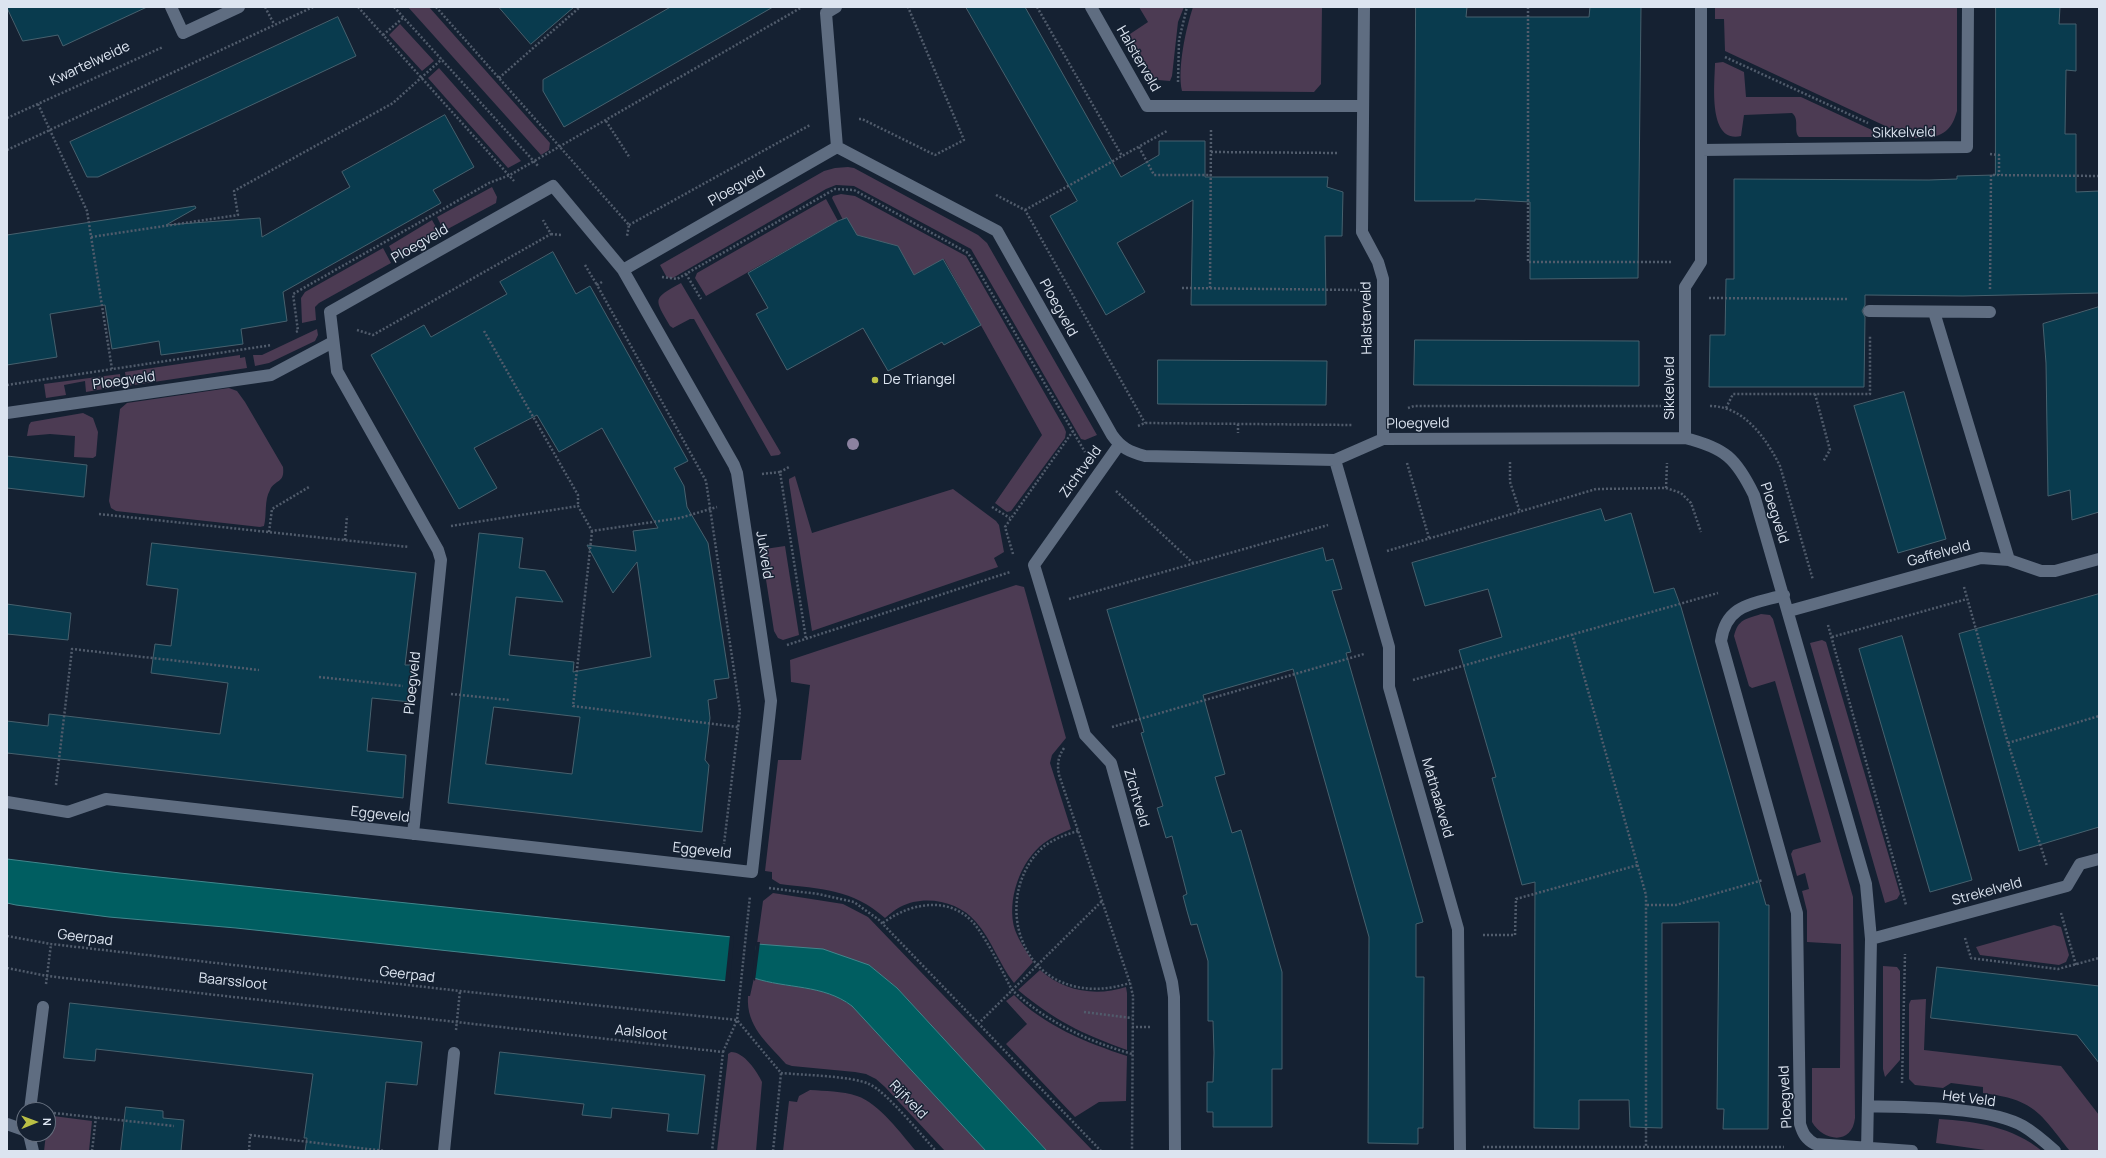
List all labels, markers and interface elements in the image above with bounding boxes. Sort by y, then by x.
street label: Halsterveld [1112,23,1164,95]
street label: Kwartelweide [47,38,133,90]
street label: Sikkelveld [1872,124,1936,142]
street label: Ploegveld [705,164,769,210]
street label: Ploegveld [388,221,452,267]
street label: Ploegveld [1035,276,1081,340]
street label: Halsterveld [1358,281,1376,355]
street label: Sikkelveld [1662,356,1678,420]
street label: Ploegveld [92,368,156,394]
place label: De Triangel [883,372,955,388]
marker: De Triangel [870,375,880,385]
street label: Ploegveld [1386,415,1450,433]
street label: Zichtveld [1057,443,1105,501]
street label: Ploegveld [1756,480,1792,546]
street label: Jukveld [752,530,776,580]
street label: Gaffelveld [1906,538,1972,570]
street label: Ploegveld [401,651,425,715]
street label: Mathaakveld [1418,756,1456,840]
street label: Zichtveld [1120,767,1152,829]
street label: Eggeveld [350,804,410,826]
street label: Eggeveld [672,840,732,862]
street label: Strekelveld [1950,875,2024,909]
street label: Geerpad [56,926,114,950]
street label: Geerpad [378,963,436,987]
street label: Baarssloot [198,970,268,994]
street label: Aalsloot [614,1022,668,1044]
street label: Ploegveld [1776,1065,1796,1129]
street label: Rijfveld [886,1077,930,1123]
street label: Het Veld [1941,1087,1997,1111]
north arrow [16,1102,56,1142]
text: N [40,1118,55,1126]

